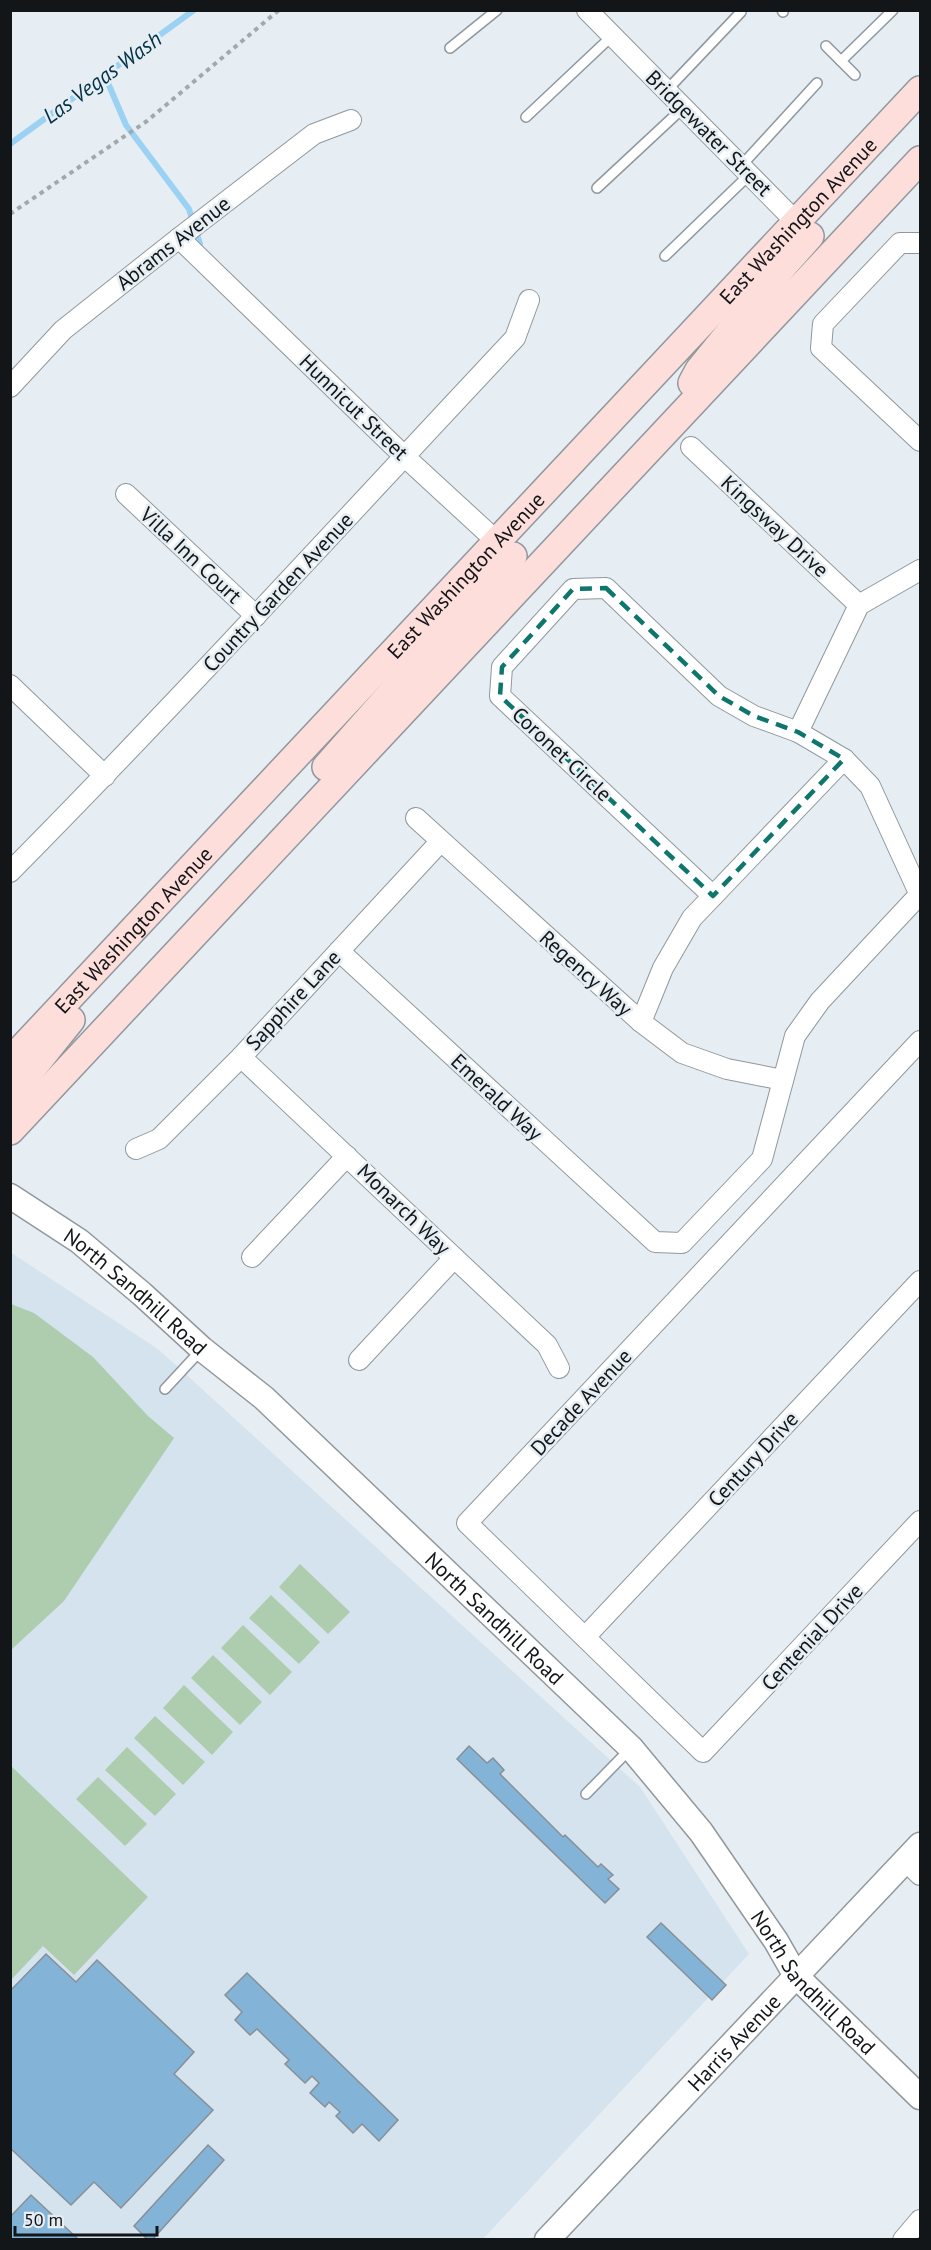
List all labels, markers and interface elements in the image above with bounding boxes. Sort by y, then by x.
water label: Las Vegas Wash [37,25,167,129]
street label: Bridgewater Street [640,64,778,202]
street label: East Washington Avenue [713,131,882,310]
street label: Abrams Avenue [110,190,236,296]
street label: Hunnicut Street [294,348,414,466]
street label: Kingsway Drive [715,469,835,583]
street label: East Washington Avenue [381,486,550,664]
street label: Villa Inn Court [134,500,247,609]
street label: Country Garden Avenue [197,507,359,677]
street label: Coronet Circle [506,701,618,807]
street label: East Washington Avenue [48,841,218,1019]
street label: Regency Way [534,924,638,1022]
street label: Sapphire Lane [240,944,346,1056]
street label: Emerald Way [445,1048,549,1147]
street label: Monarch Way [352,1158,457,1260]
street label: North Sandhill Road [59,1221,213,1361]
street label: Decade Avenue [525,1343,637,1461]
street label: Century Drive [702,1406,804,1512]
street label: North Sandhill Road [420,1546,570,1690]
street label: Centenial Drive [755,1578,869,1696]
street label: North Sandhill Road [745,1905,882,2060]
street label: Harris Avenue [681,1988,786,2097]
scale bar [15,2199,158,2237]
text: 50 m [24,2208,63,2231]

